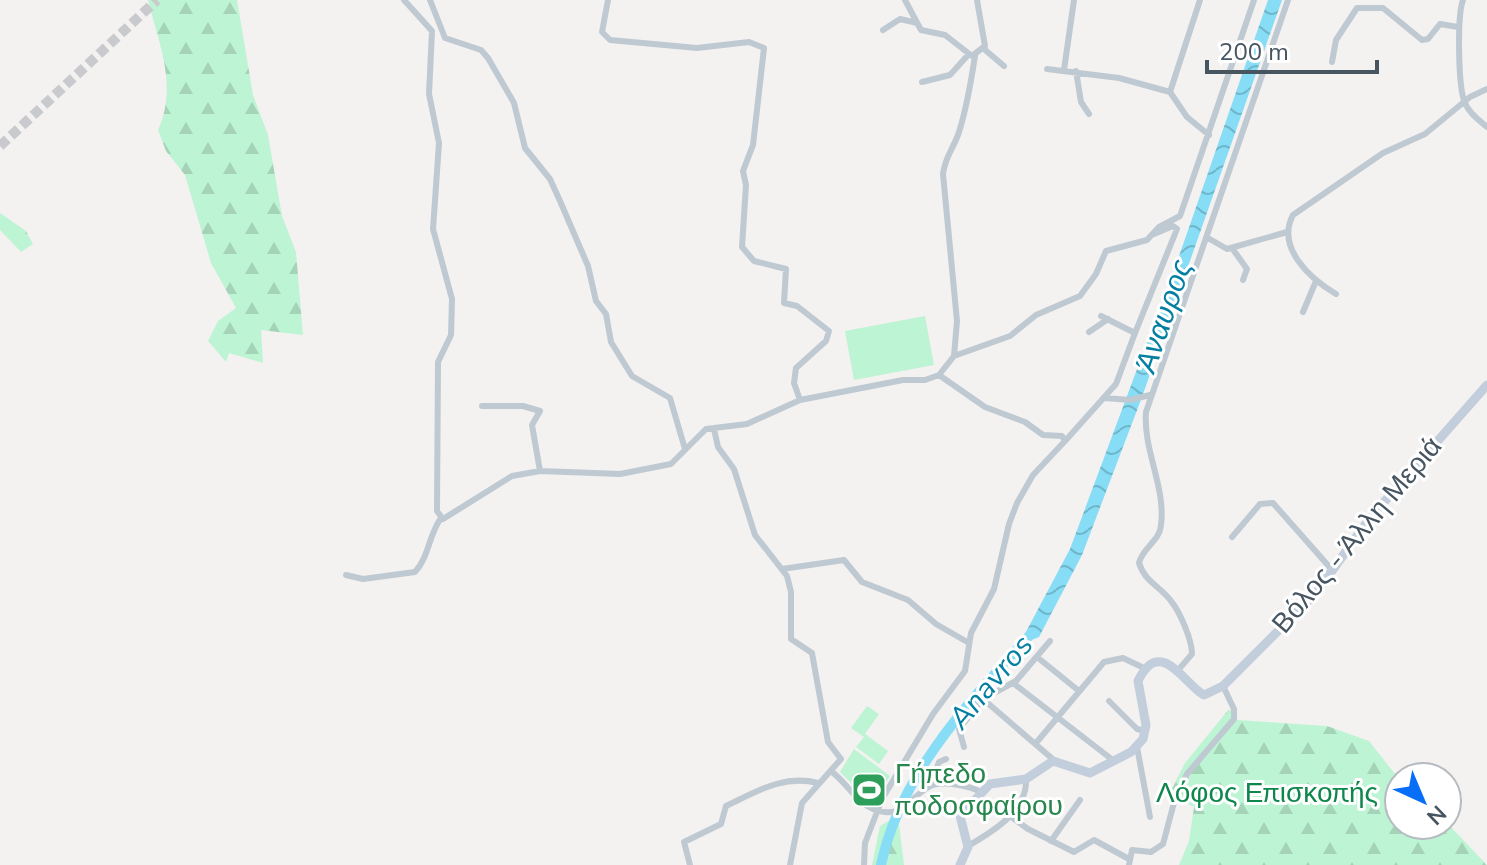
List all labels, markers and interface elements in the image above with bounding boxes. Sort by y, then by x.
scale bar [1207,24,1377,74]
text: 200 m [1219,36,1289,68]
water label: Άναυρος [1125,254,1202,380]
street label: Βόλος - Άλλη Μεριά [1263,428,1451,642]
water label: Anavros [939,626,1043,739]
place label: Γήπεδο ποδοσφαίρου [895,755,1063,825]
north arrow [1383,761,1463,841]
sports icon: Γήπεδο ποδοσφαίρου [850,771,888,809]
park label: Λόφος Επισκοπής [1156,774,1378,812]
text: N [1420,798,1453,831]

